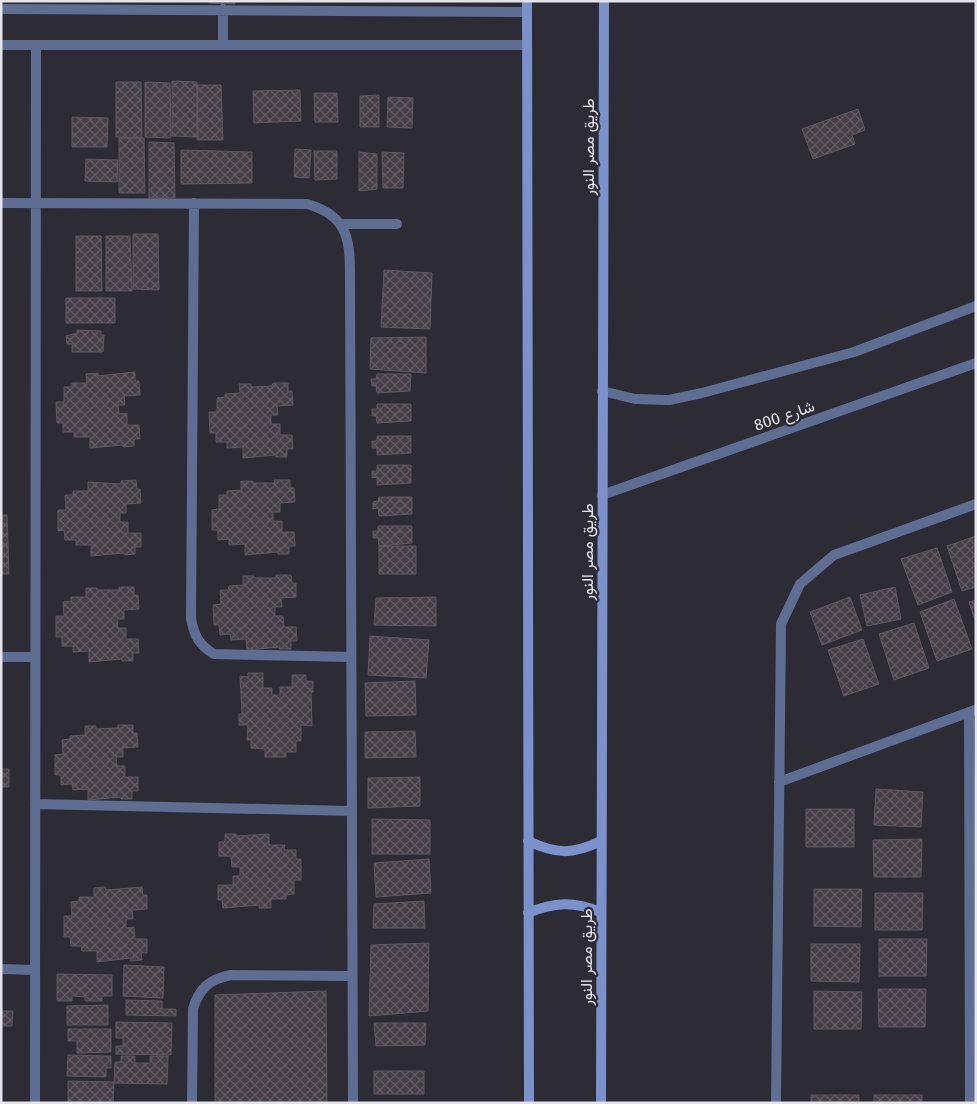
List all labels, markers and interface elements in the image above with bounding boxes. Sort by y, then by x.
street label: طريق مصر النور [579,98,599,197]
street label: شارع 800 [751,396,818,437]
street label: طريق مصر النور [578,503,598,602]
street label: طريق مصر النور [577,908,597,1007]

